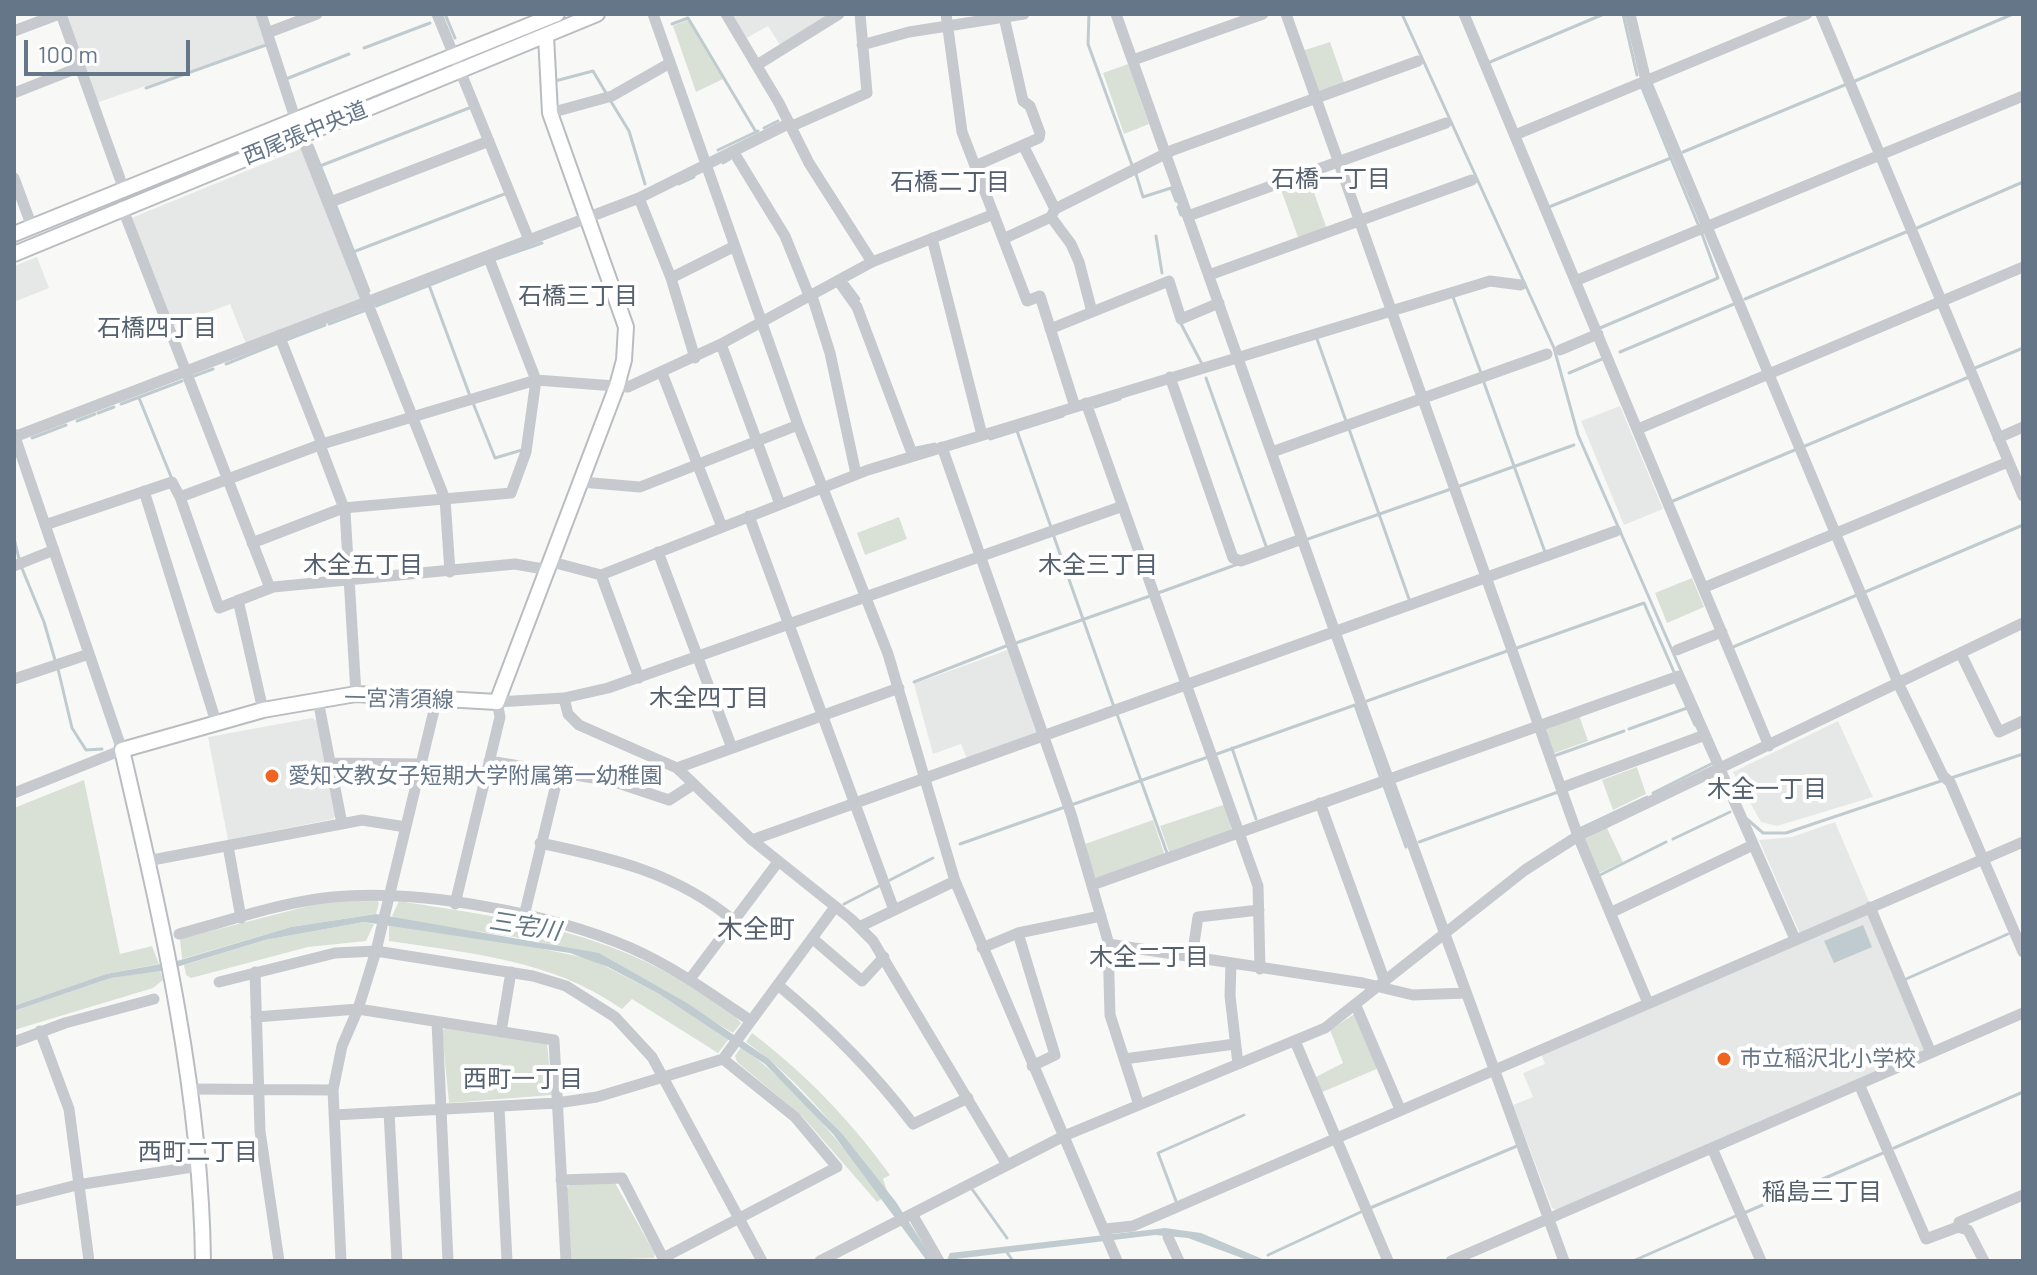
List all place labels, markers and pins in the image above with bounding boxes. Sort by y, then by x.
place label: 愛知文教女子短期大学附属第一幼稚園 [288,763,662,789]
marker: 愛知文教女子短期大学附属第一幼稚園 [263,767,281,785]
place label: 市立稲沢北小学校 [1740,1046,1916,1072]
marker: 市立稲沢北小学校 [1715,1050,1733,1068]

